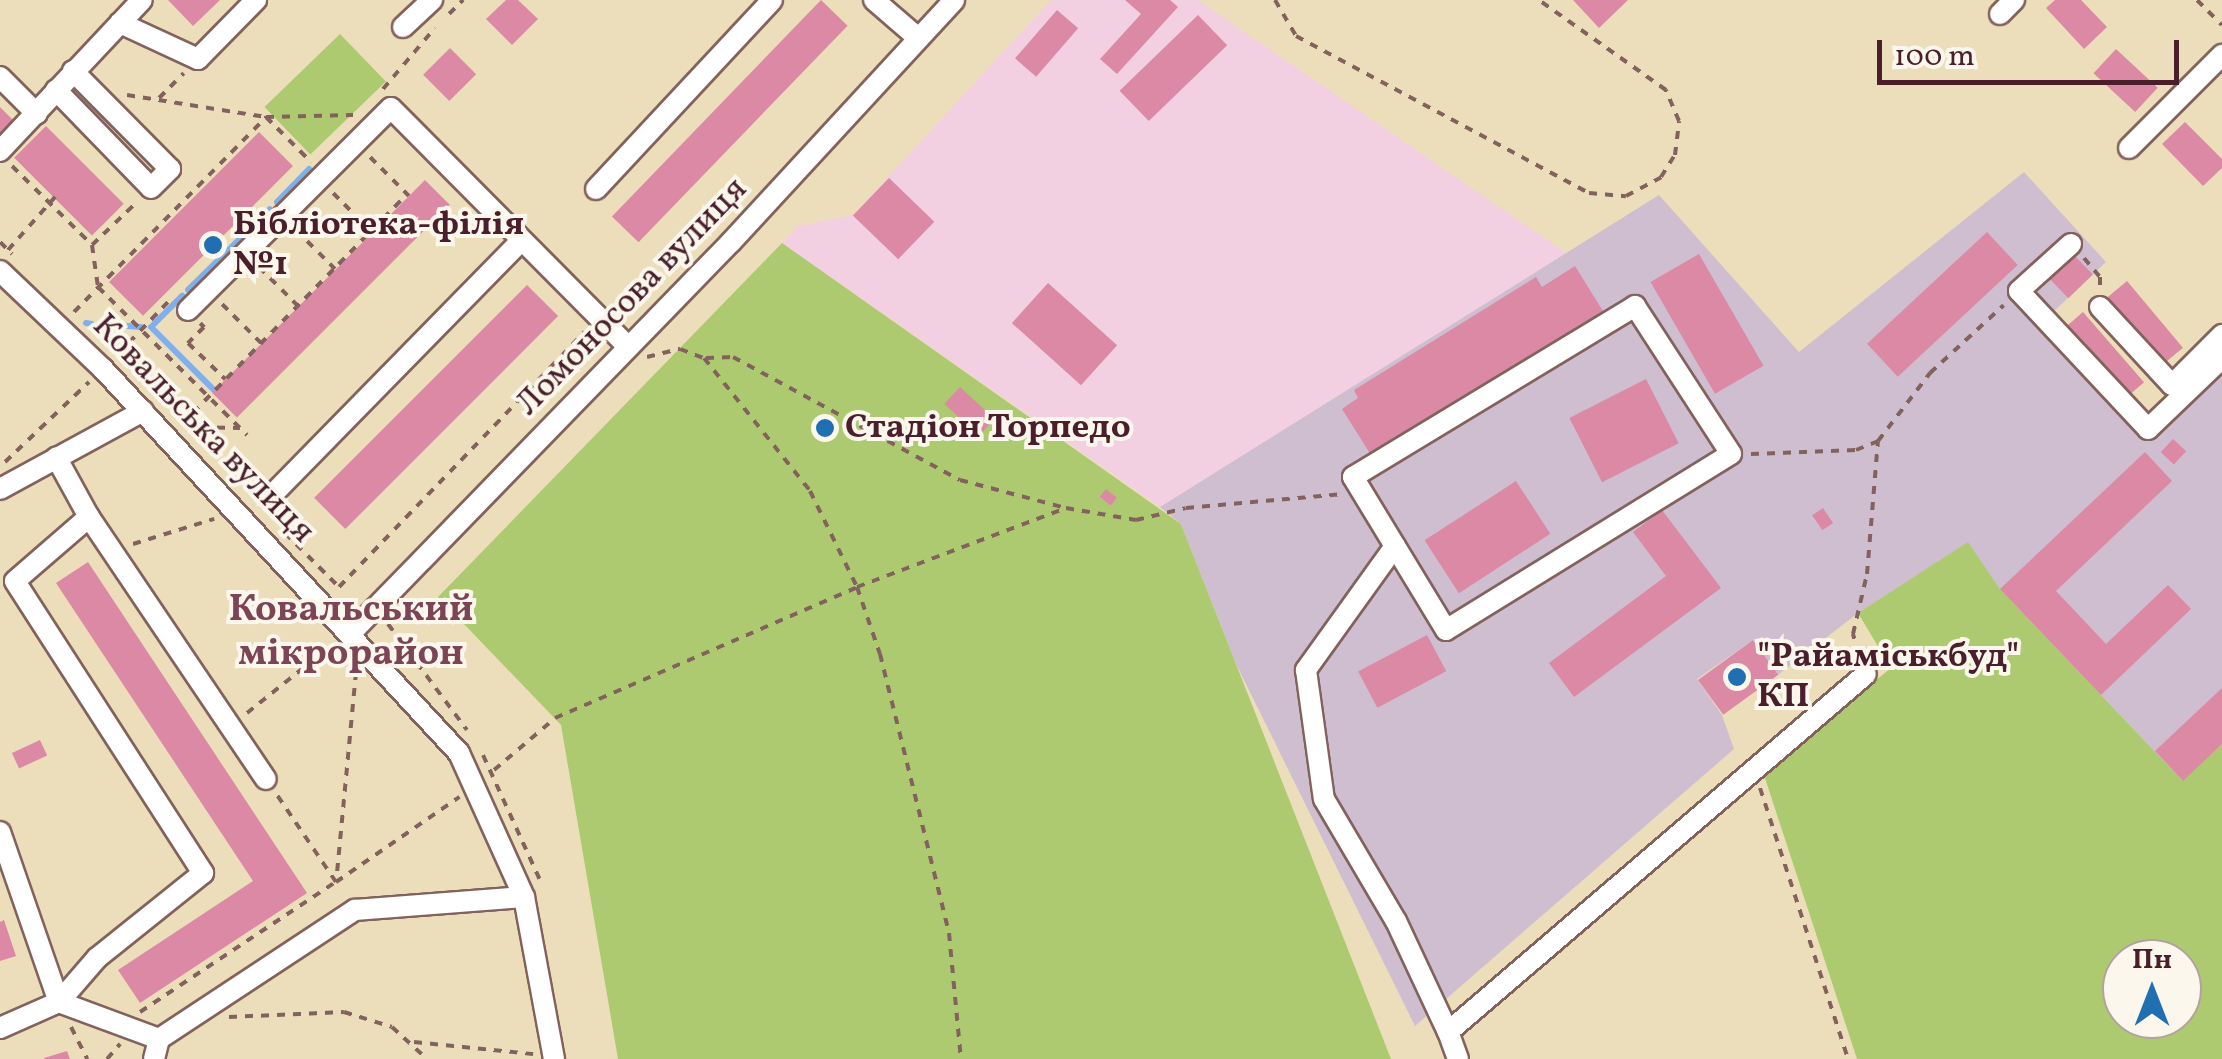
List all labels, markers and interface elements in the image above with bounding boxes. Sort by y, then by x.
scale bar [1882,20,2184,82]
text: 100 m [1894,36,1975,78]
street label: Ломоносова вулиця [507,169,757,425]
place label: Бібліотека-філія №1 [233,204,524,286]
marker: Бібліотека-філія №1 [202,234,224,256]
street label: Ковальська вулиця [83,306,323,552]
place label: Стадіон Торпедо [845,407,1131,449]
marker: Стадіон Торпедо [814,417,836,439]
district label: Ковальський мікрорайон [229,588,473,678]
place label: "Райаміськбуд" КП [1757,636,2019,718]
marker: "Райаміськбуд" КП [1726,666,1748,688]
north arrow [2102,939,2202,1039]
text: Пн [2132,941,2172,980]

